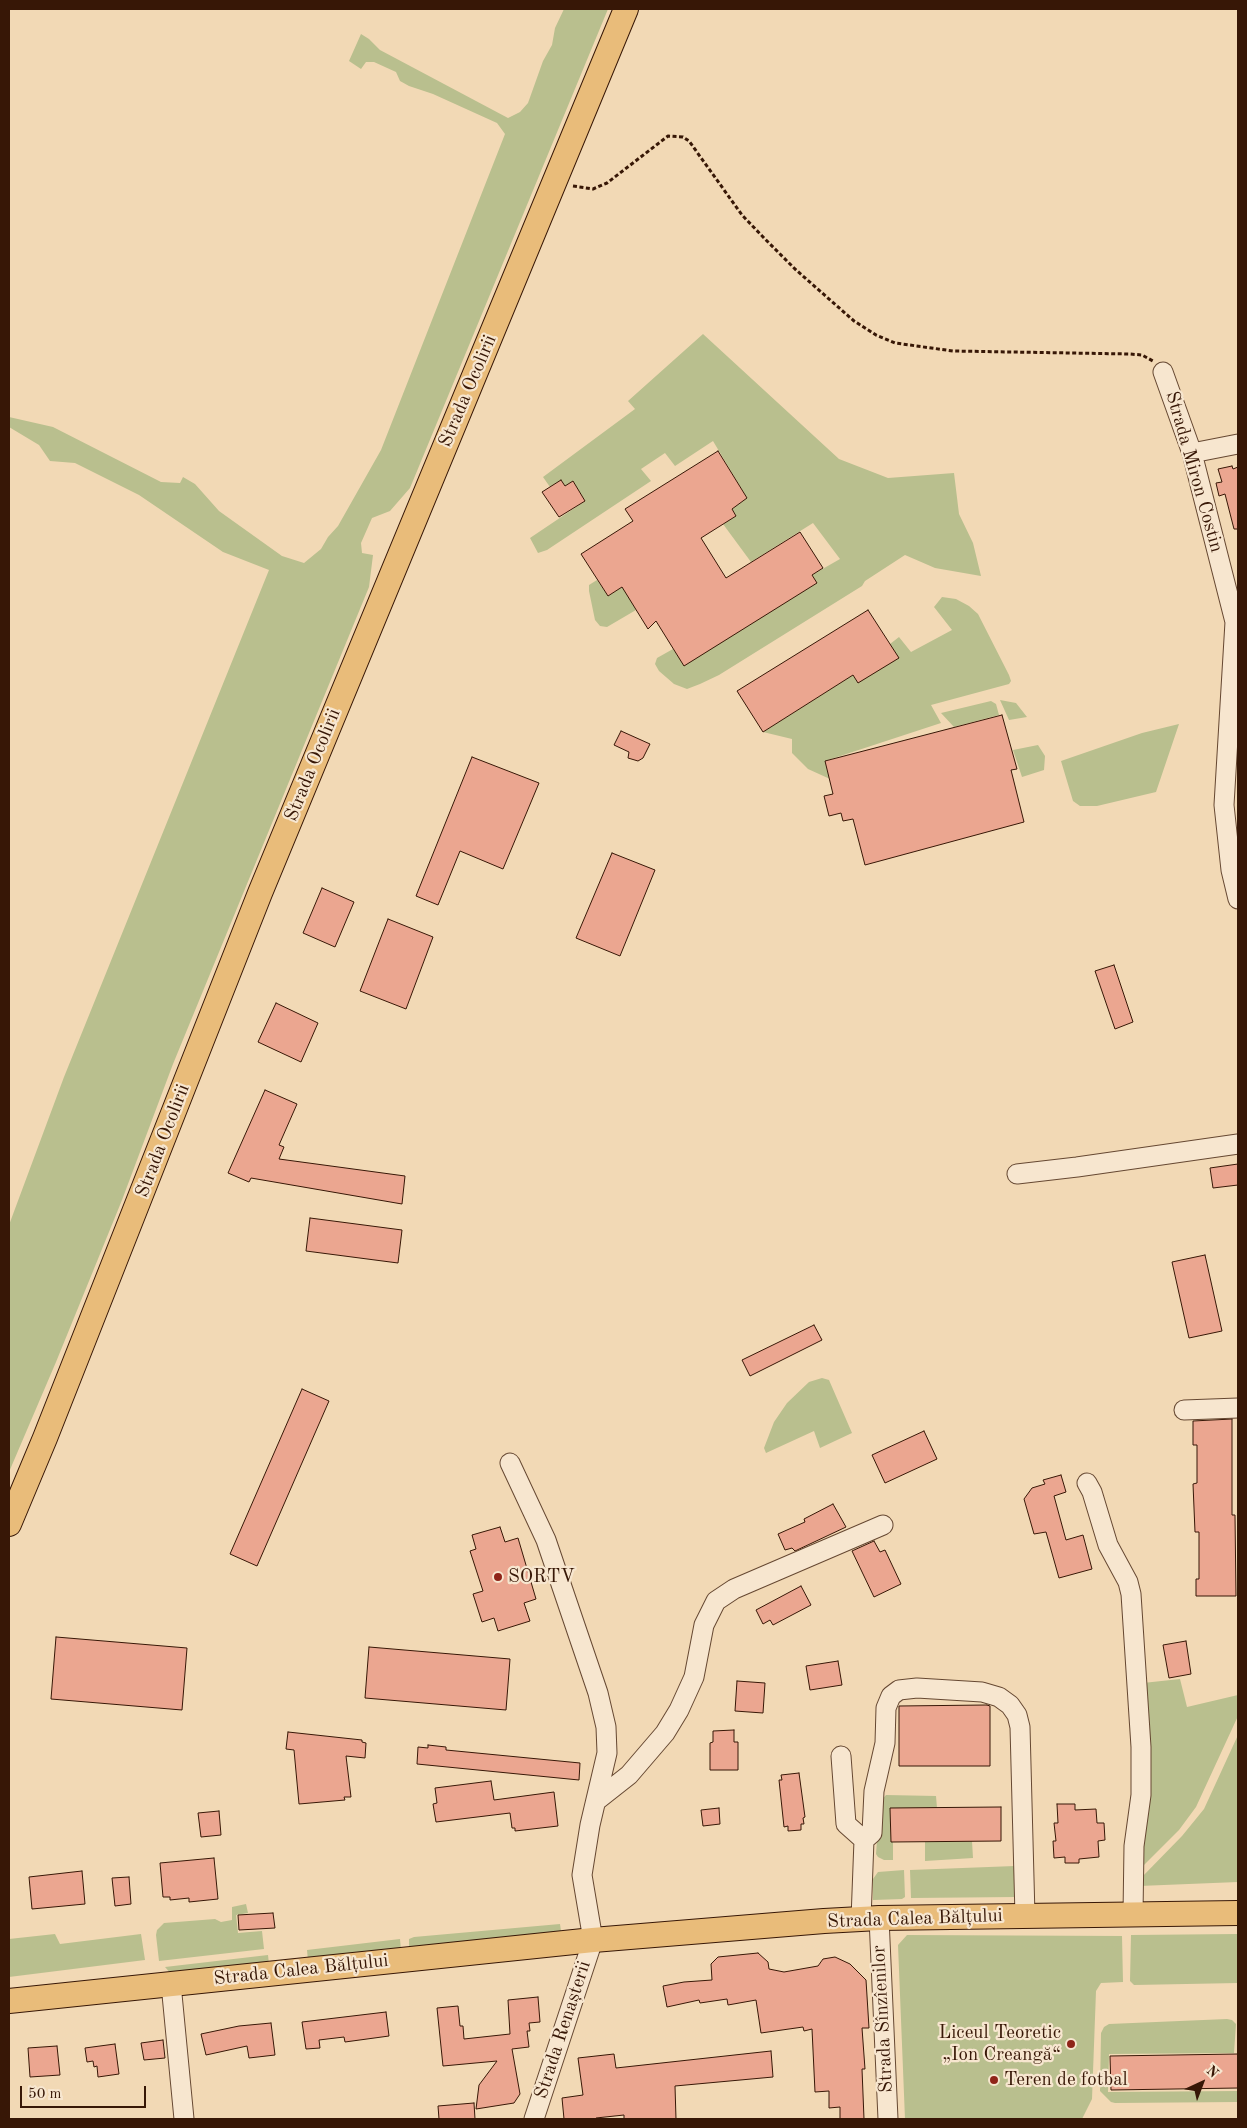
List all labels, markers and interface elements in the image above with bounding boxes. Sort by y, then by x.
street label: Strada Ocolirii [434,332,502,450]
street label: Strada Miron Costin [1160,389,1228,555]
street label: Strada Ocolirii [280,705,346,825]
street label: Strada Ocolirii [131,1081,195,1201]
place label: SORTV [508,1566,575,1588]
marker: SORTV [492,1571,504,1583]
street label: Strada Calea Bălțului [827,1905,1003,1933]
street label: Strada Sînzîenilor [868,1945,898,2093]
street label: Strada Calea Bălțului [212,1949,390,1991]
street label: Strada Renașterii [530,1958,596,2102]
place label: Liceul Teoretic „Ion Creangă“ [938,2022,1061,2066]
marker: Liceul Teoretic „Ion Creangă“ [1065,2038,1077,2050]
north arrow [1177,2058,1227,2108]
text: N [1204,2063,1221,2081]
place label: Teren de fotbal [1004,2069,1128,2091]
marker: Teren de fotbal [988,2074,1000,2086]
scale bar [22,2076,149,2108]
text: 50 m [28,2087,62,2102]

